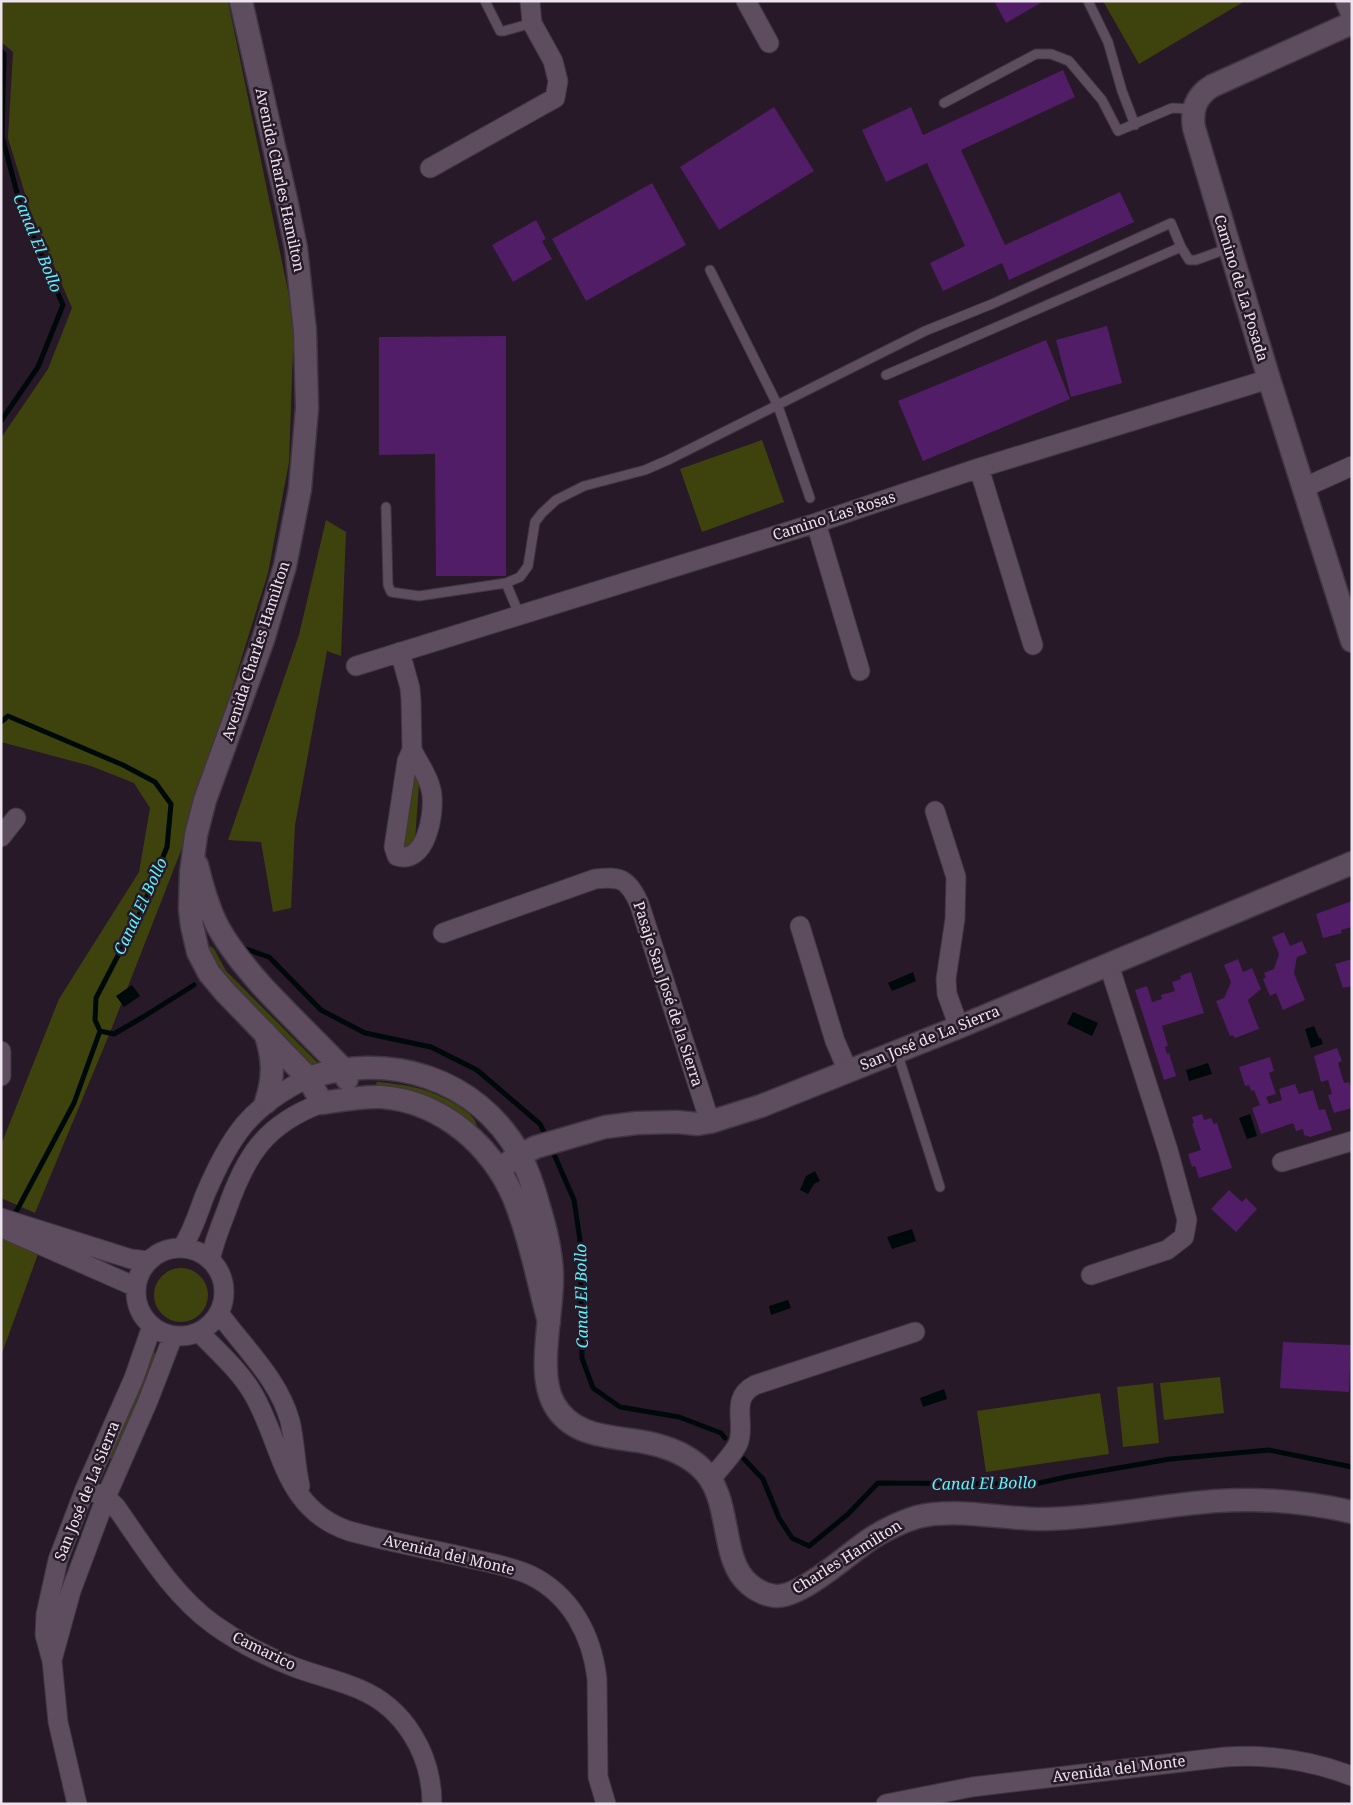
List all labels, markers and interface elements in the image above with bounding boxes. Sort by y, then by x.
street label: Avenida Charles Hamilton [252,86,310,274]
water label: Canal El Bollo [8,190,68,296]
street label: Camino de La Posada [1210,212,1274,363]
street label: Camino Las Rosas [770,486,898,544]
street label: Avenida Charles Hamilton [217,558,294,743]
water label: Canal El Bollo [108,854,172,958]
street label: Pasaje San José de la Sierra [630,899,708,1089]
street label: San José de La Sierra [857,1000,1002,1074]
water label: Canal El Bollo [569,1243,593,1349]
street label: San José de La Sierra [49,1418,123,1563]
water label: Canal El Bollo [931,1471,1037,1495]
street label: Charles Hamilton [788,1514,905,1598]
street label: Avenida del Monte [382,1529,517,1579]
street label: Camarico [229,1626,299,1674]
street label: Avenida del Monte [1051,1750,1187,1786]

